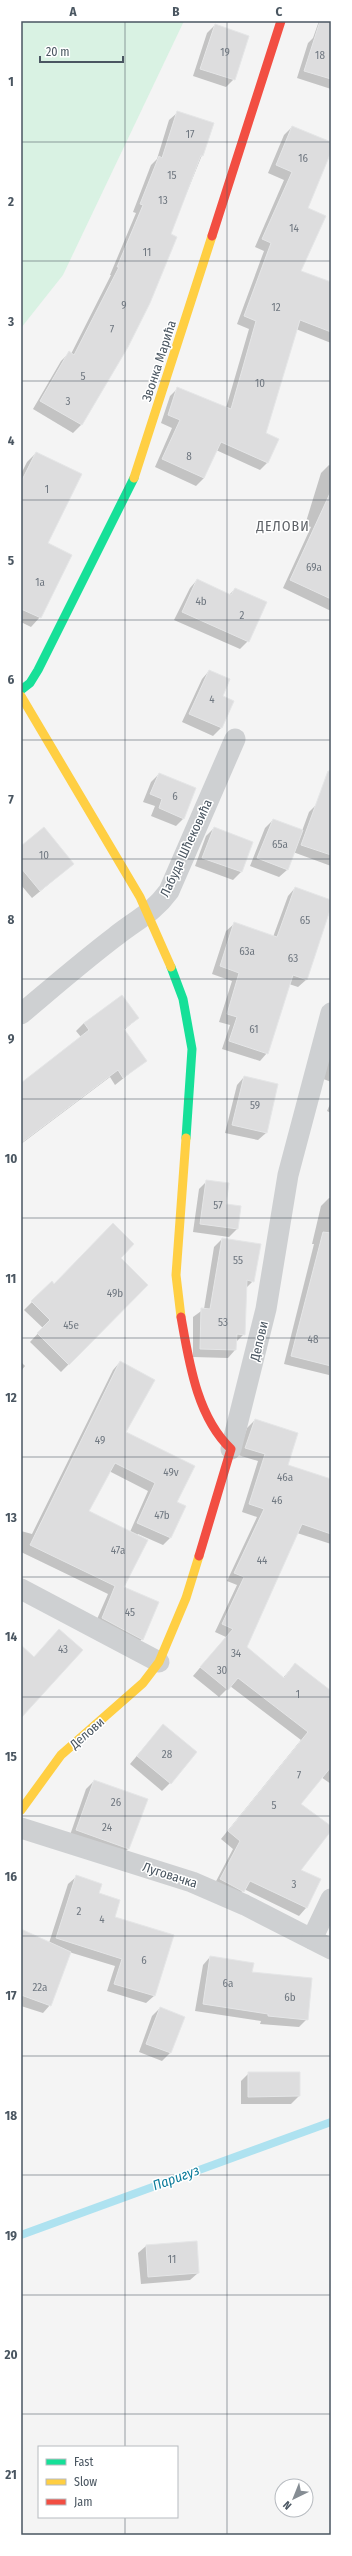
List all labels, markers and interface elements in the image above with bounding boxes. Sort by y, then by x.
text: A [68,4,77,19]
text: B [172,4,180,19]
text: C [276,4,283,19]
scale bar [40,38,123,64]
text: 20 m [46,45,70,59]
house number: 19 [220,46,230,59]
house number: 18 [315,49,325,62]
text: 1 [8,74,14,89]
house number: 17 [186,128,195,141]
house number: 16 [298,152,308,165]
house number: 15 [167,169,177,182]
text: 2 [7,194,14,209]
house number: 13 [158,194,168,207]
house number: 14 [289,222,299,235]
house number: 11 [143,246,151,259]
house number: 9 [121,299,127,312]
house number: 12 [271,301,281,314]
text: 3 [7,314,14,329]
street label: Звонка Марића [139,318,179,404]
house number: 7 [110,323,115,336]
house number: 5 [80,370,86,383]
house number: 10 [255,377,265,390]
house number: 3 [66,395,71,408]
text: 4 [8,433,15,448]
house number: 8 [186,450,192,463]
house number: 1 [45,483,49,496]
district label: ДЕЛОВИ [255,518,310,535]
text: 5 [8,553,14,568]
house number: 69a [306,561,322,574]
house number: 1a [35,576,45,589]
house number: 4b [195,595,207,608]
house number: 2 [240,609,245,622]
text: 6 [8,672,15,687]
house number: 4 [209,693,215,706]
house number: 6 [172,790,178,803]
text: 7 [8,792,14,807]
street label: Лабуда Шћековића [157,797,215,899]
house number: 65a [272,838,288,851]
house number: 10 [39,849,49,862]
text: 8 [8,912,15,927]
house number: 65 [300,914,310,927]
house number: 63a [239,945,255,958]
house number: 63 [288,952,298,965]
house number: 61 [249,1023,259,1036]
text: 9 [8,1031,15,1046]
house number: 59 [250,1099,260,1112]
text: 10 [5,1151,17,1166]
house number: 57 [213,1199,223,1212]
house number: 55 [233,1254,243,1267]
text: 11 [6,1271,16,1286]
house number: 49b [107,1287,123,1300]
house number: 53 [218,1316,228,1329]
house number: 45e [63,1319,79,1332]
street label: Делови [247,1320,271,1363]
house number: 48 [308,1333,319,1346]
text: 12 [5,1390,17,1405]
house number: 49 [95,1434,105,1447]
house number: 49v [163,1466,179,1479]
house number: 46a [277,1471,293,1484]
house number: 46 [272,1494,283,1507]
house number: 47b [154,1509,170,1522]
text: 13 [5,1510,17,1525]
house number: 47a [111,1544,125,1557]
house number: 44 [257,1554,268,1567]
house number: 45 [125,1606,135,1619]
text: 14 [5,1629,17,1644]
house number: 43 [58,1643,68,1656]
house number: 34 [231,1647,242,1660]
house number: 30 [217,1664,228,1677]
house number: 1 [296,1688,300,1701]
street label: Делови [66,1714,107,1753]
house number: 28 [162,1748,173,1761]
text: 15 [5,1749,17,1764]
house number: 7 [297,1769,302,1782]
house number: 26 [111,1796,122,1809]
house number: 5 [271,1799,277,1812]
house number: 24 [102,1821,113,1834]
street label: Луговачка [141,1859,199,1891]
text: 16 [5,1869,17,1884]
house number: 3 [292,1878,297,1891]
house number: 2 [77,1905,82,1918]
house number: 4 [99,1913,105,1926]
house number: 6 [141,1954,147,1967]
house number: 6a [223,1977,233,1990]
house number: 22a [32,1981,48,1994]
text: 17 [5,1988,17,2003]
house number: 6b [284,1991,296,2004]
text: 18 [5,2108,17,2123]
water label: Паригуз [150,2162,202,2194]
text: 19 [5,2228,17,2243]
house number: 11 [168,2253,176,2266]
text: 20 [3,2347,18,2362]
legend [38,2446,178,2518]
text: Fast [74,2455,93,2469]
text: 21 [4,2467,17,2482]
text: Slow [74,2475,97,2489]
north arrow [274,2478,314,2518]
text: Jam [74,2495,92,2509]
text: N [281,2498,294,2512]

